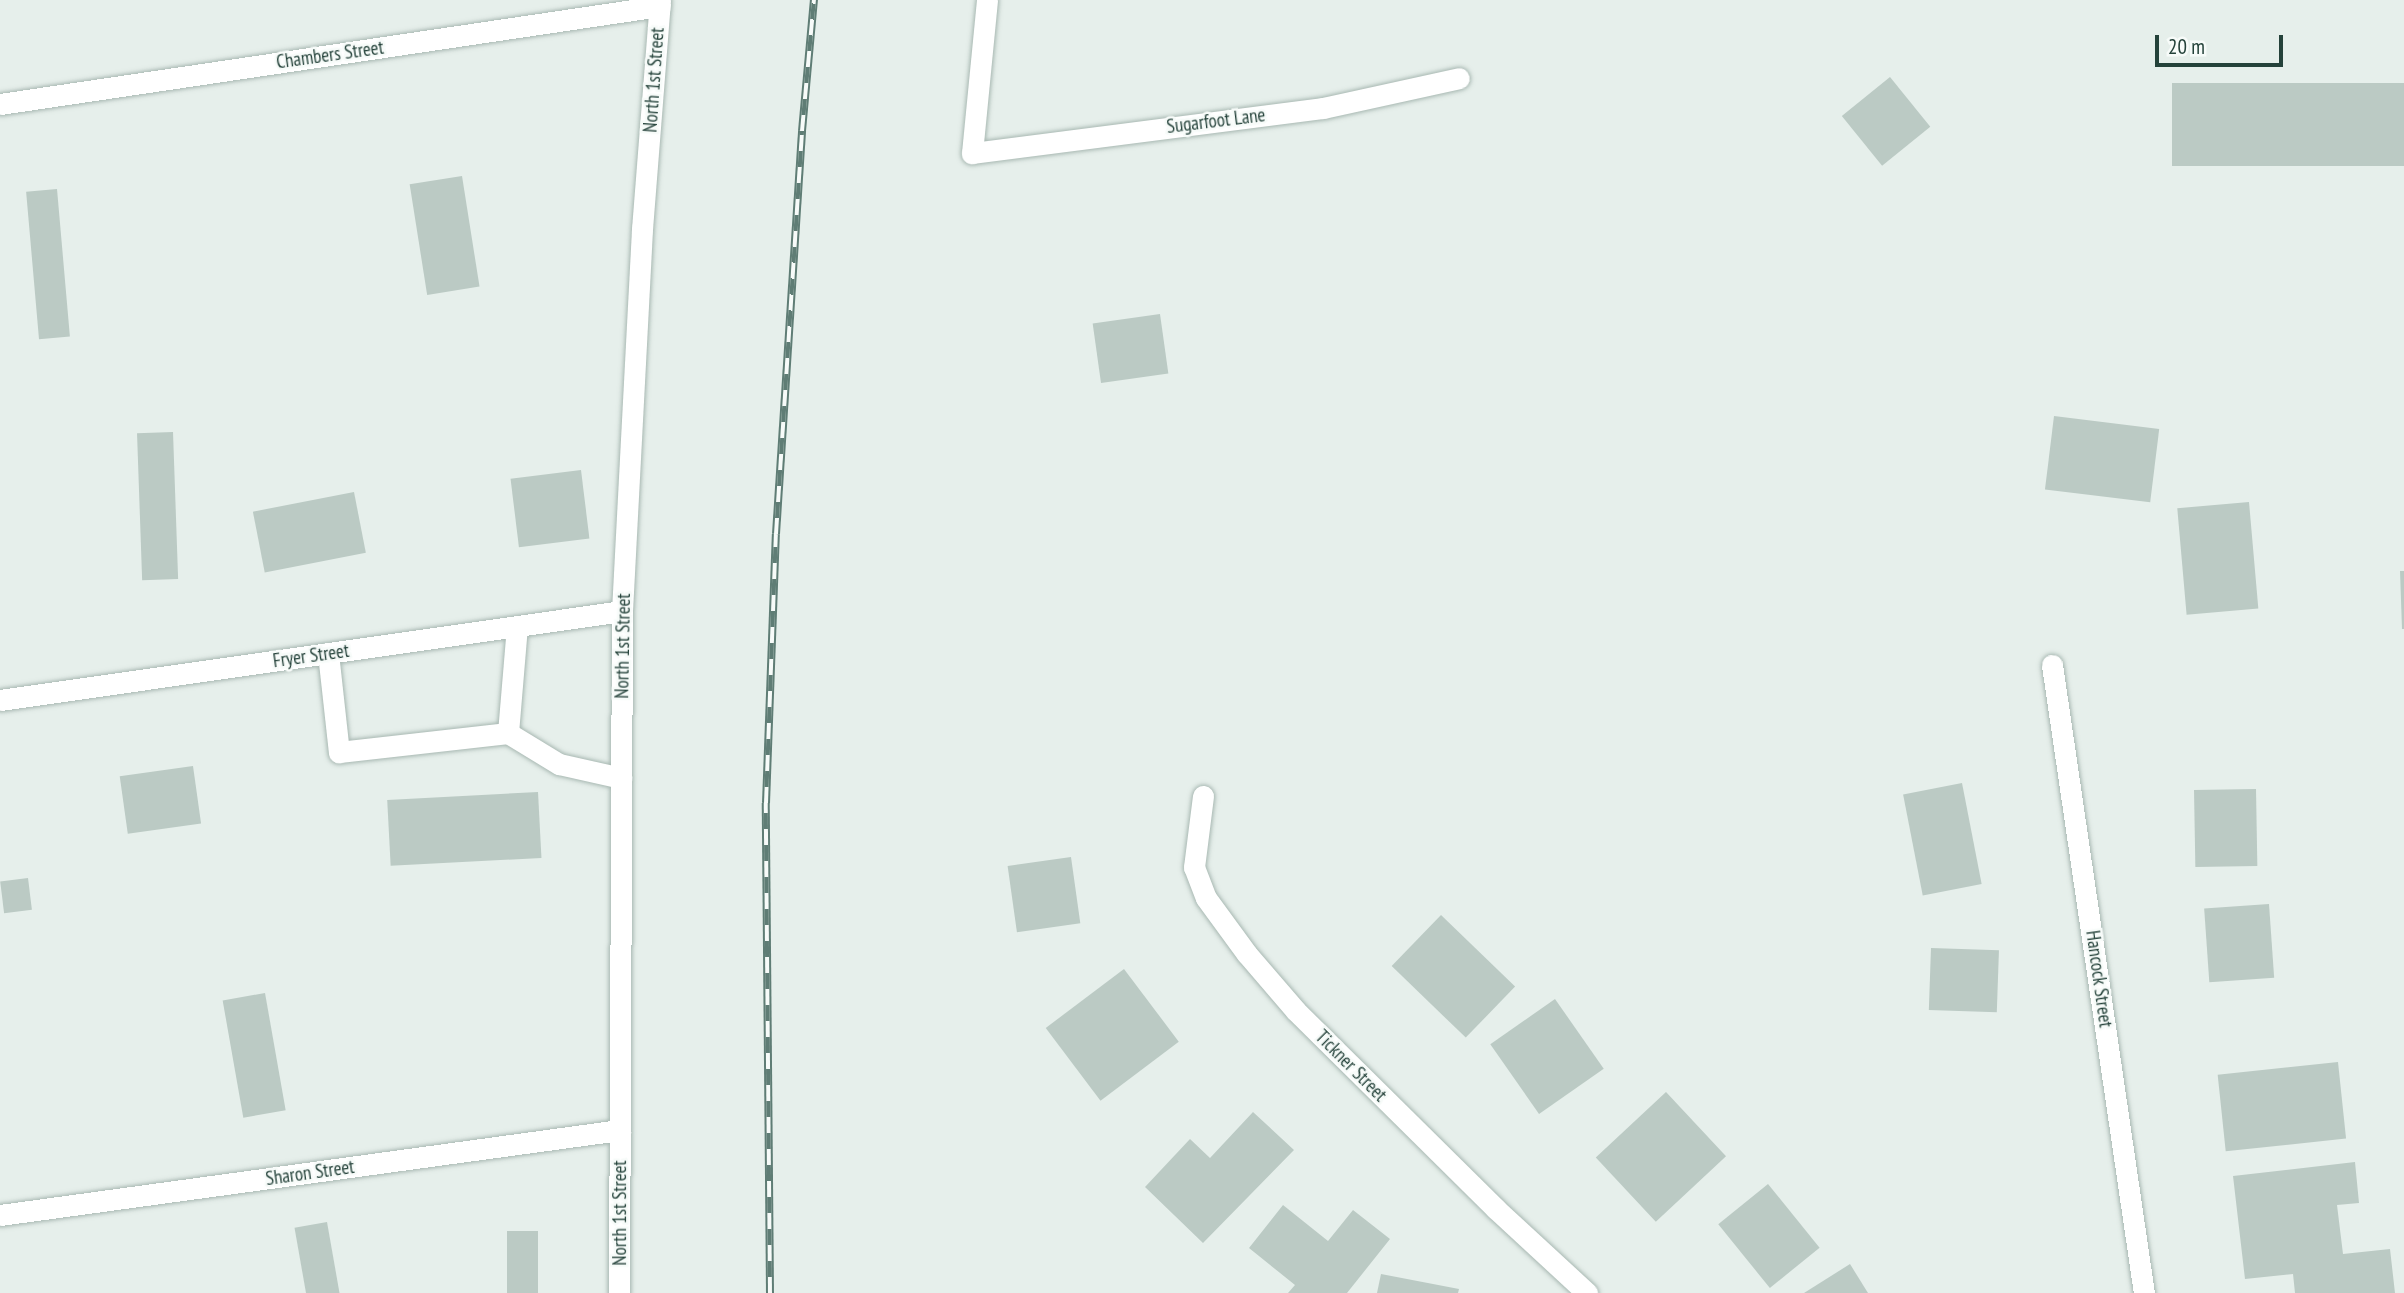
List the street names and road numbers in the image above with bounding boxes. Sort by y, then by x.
street label: North 1st Street [639,27,669,133]
street label: Chambers Street [275,36,385,74]
street label: Sugarfoot Lane [1165,104,1267,138]
street label: North 1st Street [611,593,635,699]
street label: Fryer Street [271,639,351,673]
street label: Hancock Street [2081,929,2117,1029]
street label: Tickner Street [1311,1026,1391,1106]
street label: Sharon Street [264,1156,356,1190]
street label: North 1st Street [609,1160,631,1266]

